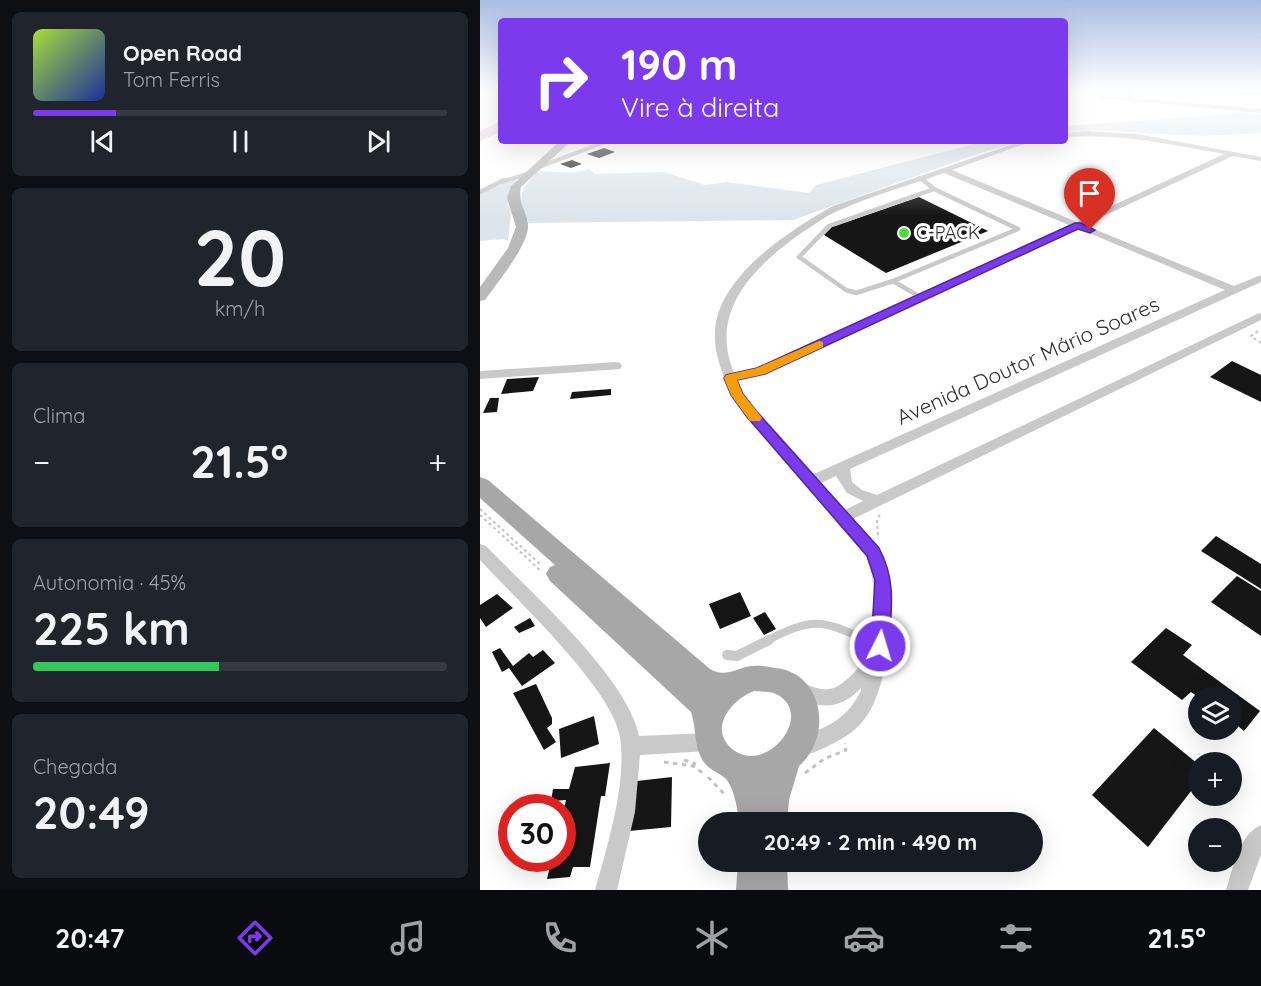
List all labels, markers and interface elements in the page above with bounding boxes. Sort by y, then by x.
text: 190 m [621,38,737,91]
text: Open Road [123,39,242,67]
icon: right [522,42,600,120]
text: Tom Ferris [123,67,220,92]
text: Vire à direita [621,90,779,124]
icon: previous [86,125,119,158]
icon: pause [224,125,257,158]
icon: next [362,125,395,158]
pin [1064,168,1115,230]
icon: arrive [1073,177,1106,210]
text: 20 [194,208,286,306]
place label: C-PACK [916,221,980,244]
marker: C-PACK [897,226,911,240]
street label: Avenida Doutor Mário Soares [892,290,1163,430]
text: km/h [215,296,265,321]
text: Clima [33,403,85,428]
text: 21.5° [190,433,288,489]
text: − [33,441,50,482]
text: + [428,441,447,482]
text: Autonomia · 45% [33,570,186,595]
text: 225 km [33,600,190,656]
position arrow [848,614,912,678]
map controls [1188,686,1242,872]
button: layers [1188,686,1242,740]
button: + [1188,752,1242,806]
text: Chegada [33,754,117,779]
text: 20:49 [33,784,150,840]
speed limit sign: 30 [498,794,576,872]
button: − [1188,818,1242,872]
text: 20:49 · 2 min · 490 m [764,828,977,856]
icon: directions [234,917,276,959]
icon: music [387,917,429,959]
icon: phone [539,917,581,959]
icon: climate [691,917,733,959]
icon: car [843,917,885,959]
icon: filters [995,917,1037,959]
text: 20:47 [55,921,124,955]
text: 21.5° [1147,921,1206,955]

